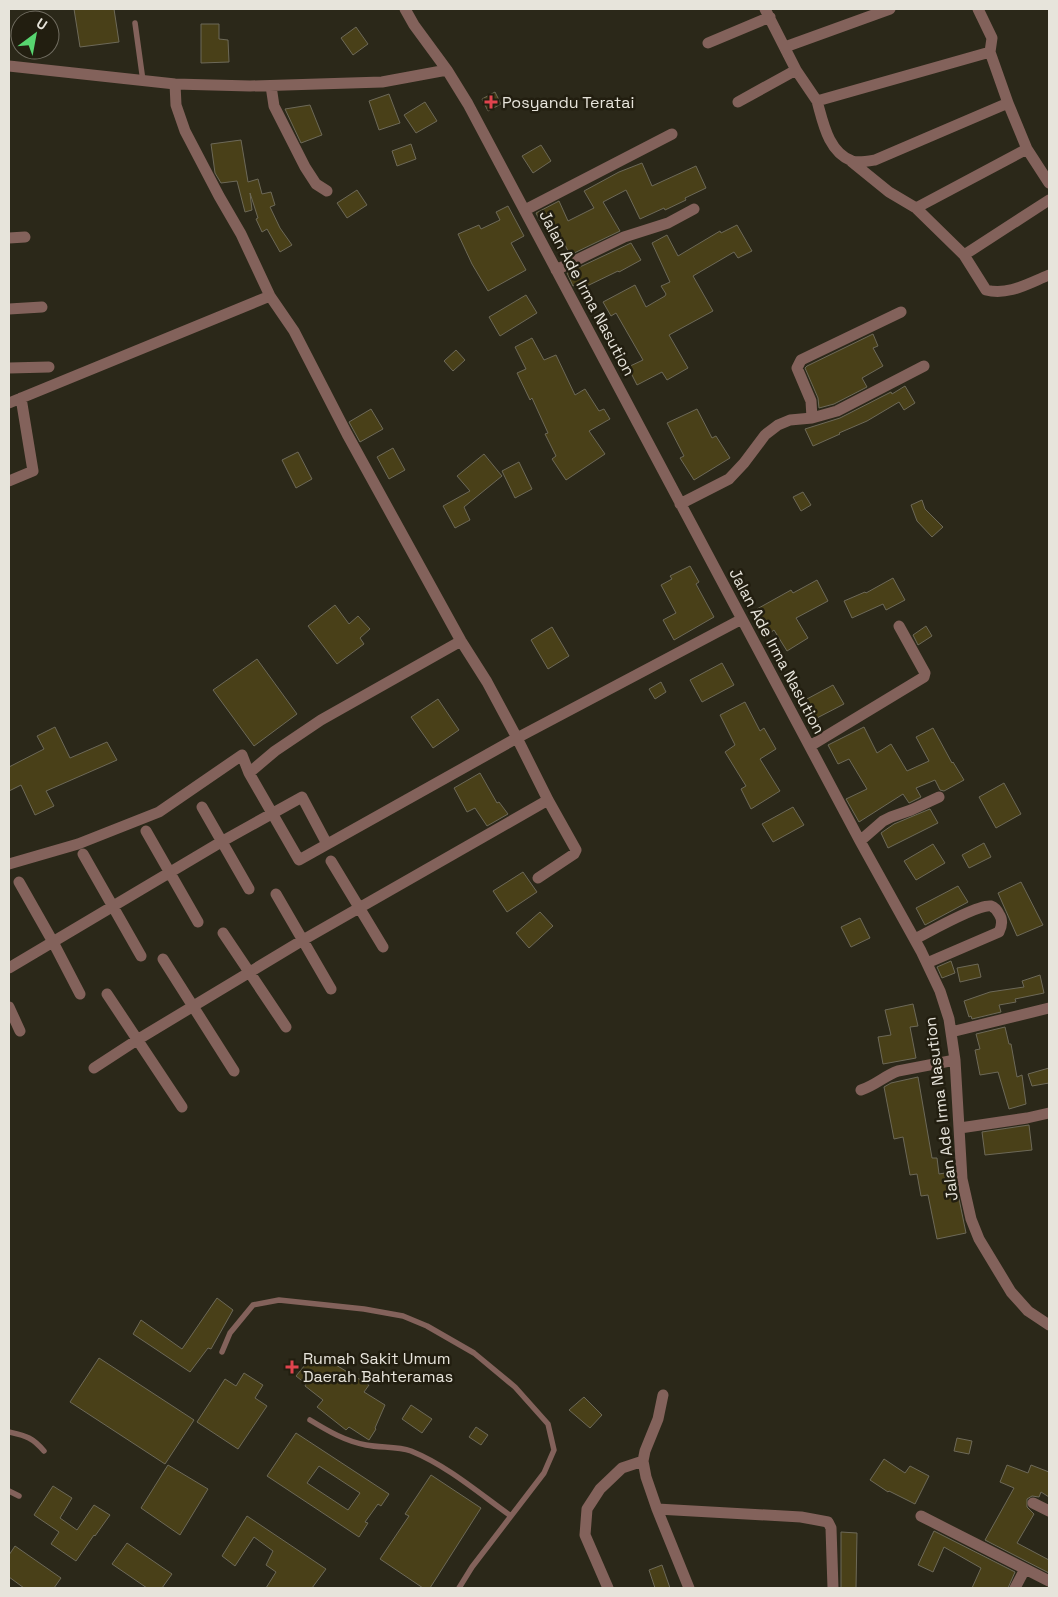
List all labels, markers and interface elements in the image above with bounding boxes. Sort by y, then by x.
north arrow [10,10,60,60]
text: U [33,14,51,34]
place label: Posyandu Teratai [502,92,634,113]
marker: Posyandu Teratai [484,95,498,109]
street label: Jalan Ade Irma Nasution [534,206,640,380]
street label: Jalan Ade Irma Nasution [724,564,830,738]
street label: Jalan Ade Irma Nasution [919,1016,963,1202]
place label: Rumah Sakit Umum Daerah Bahteramas [303,1348,453,1387]
marker: Rumah Sakit Umum Daerah Bahteramas [285,1360,299,1374]

